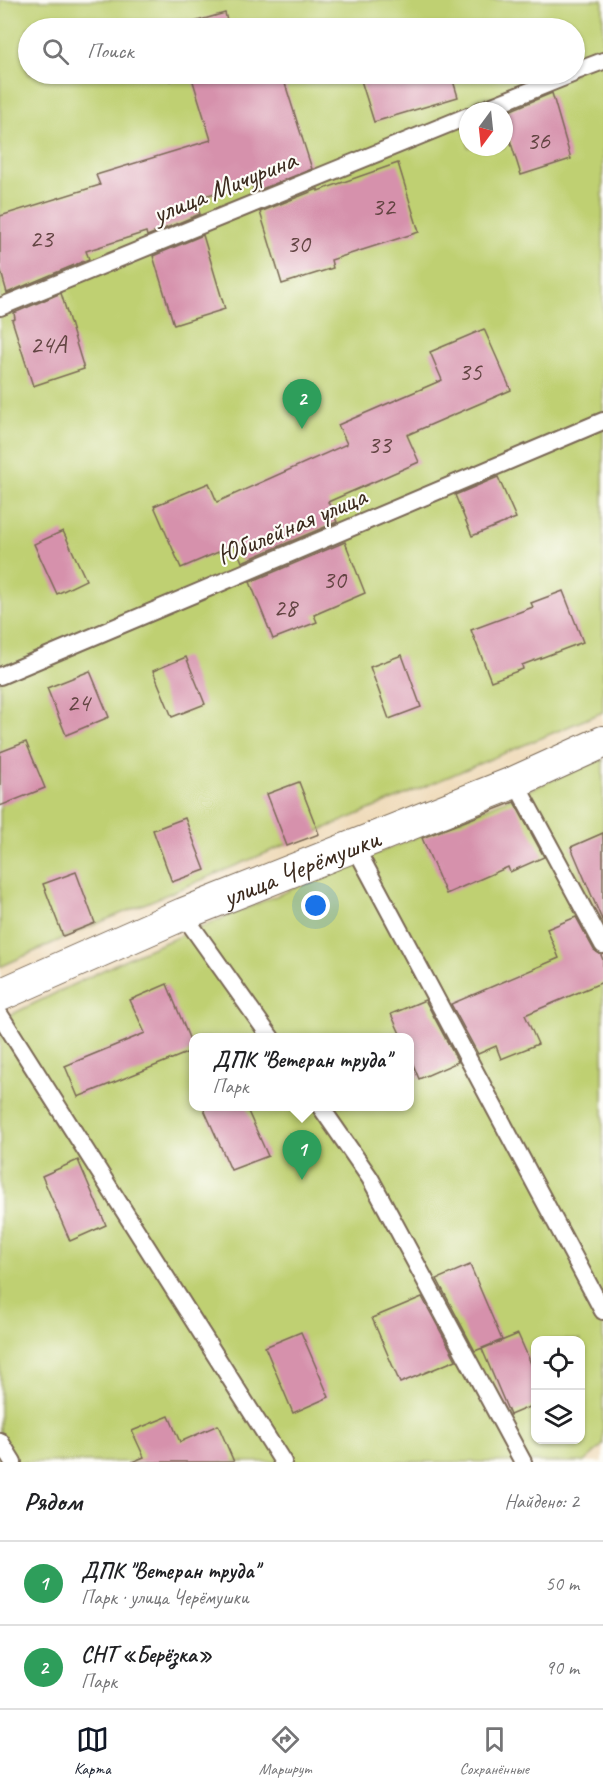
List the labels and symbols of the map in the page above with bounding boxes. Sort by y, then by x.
north arrow [459,102,513,156]
house number: 36 [526,124,551,157]
street label: улица Мичурина [145,141,303,232]
house number: 32 [371,190,397,223]
house number: 23 [29,222,55,255]
house number: 30 [286,227,312,260]
house number: 24А [30,328,68,361]
house number: 35 [458,355,483,388]
pin: 2 [282,380,322,429]
house number: 33 [367,428,393,461]
street label: Юбилейная улица [211,478,373,573]
house number: 30 [322,563,348,596]
house number: 28 [273,591,299,624]
house number: 24 [66,686,92,719]
street label: улица Черёмушки [216,820,386,915]
your location [301,891,330,920]
pin: 1 [282,1130,322,1180]

